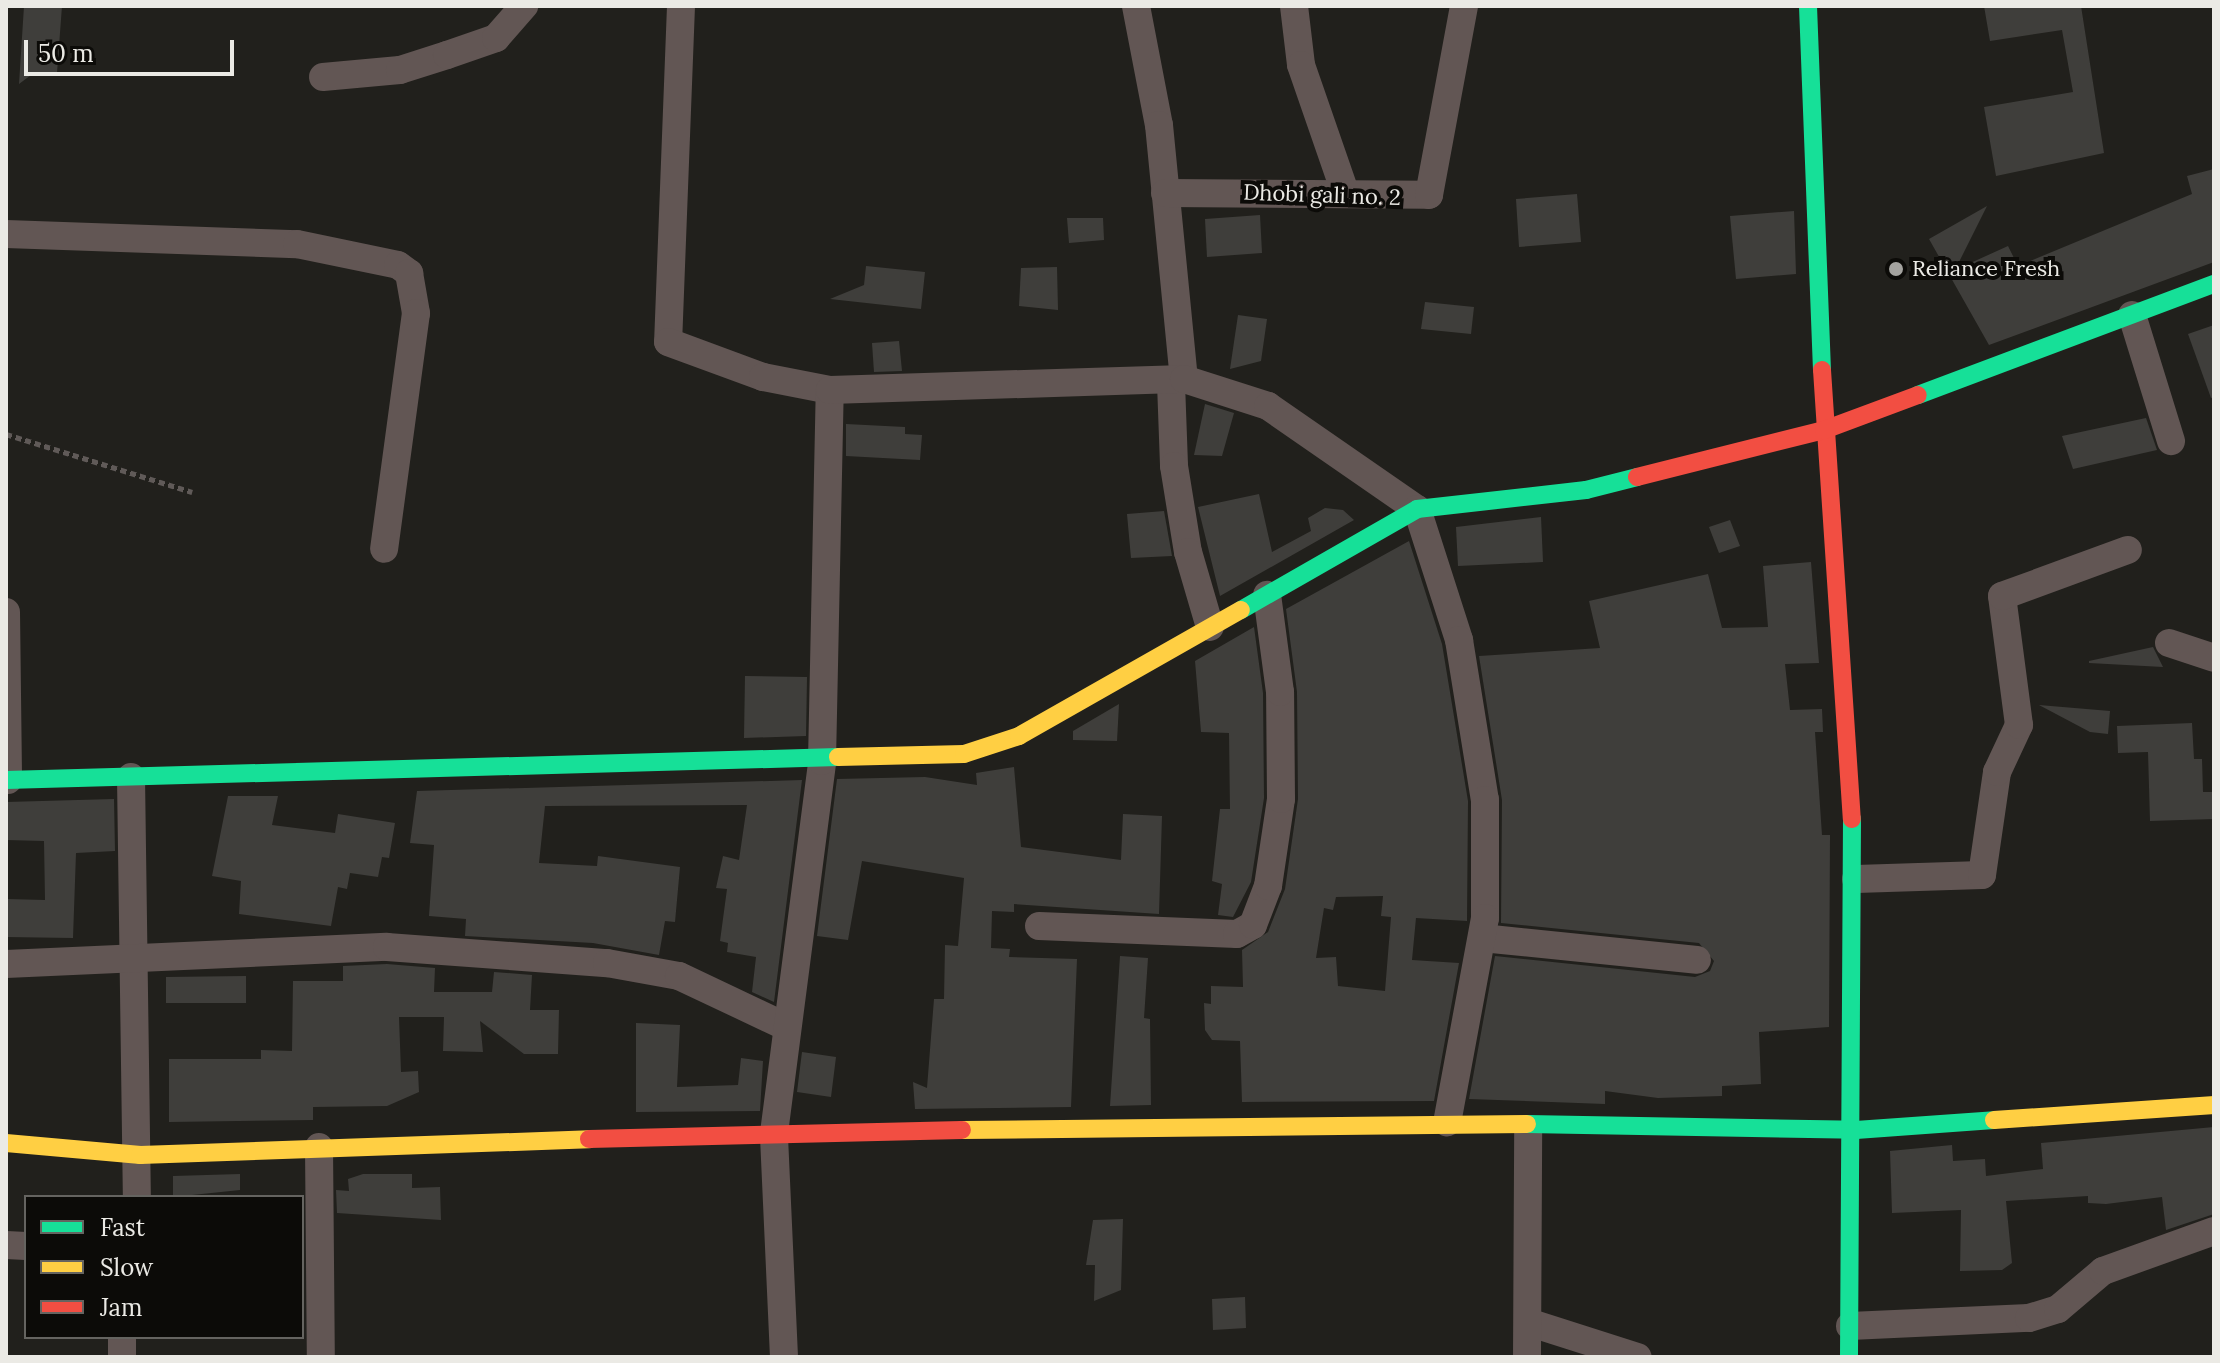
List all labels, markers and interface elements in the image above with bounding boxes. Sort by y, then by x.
scale bar [28,24,238,74]
text: 50 m [38,38,94,69]
street label: Dhobi gali no. 2 [1243,179,1401,211]
place label: Reliance Fresh [1912,256,2060,282]
marker: Reliance Fresh [1887,260,1905,278]
legend [24,1195,304,1339]
text: Fast [100,1212,145,1243]
text: Slow [100,1252,153,1283]
text: Jam [100,1292,142,1323]

